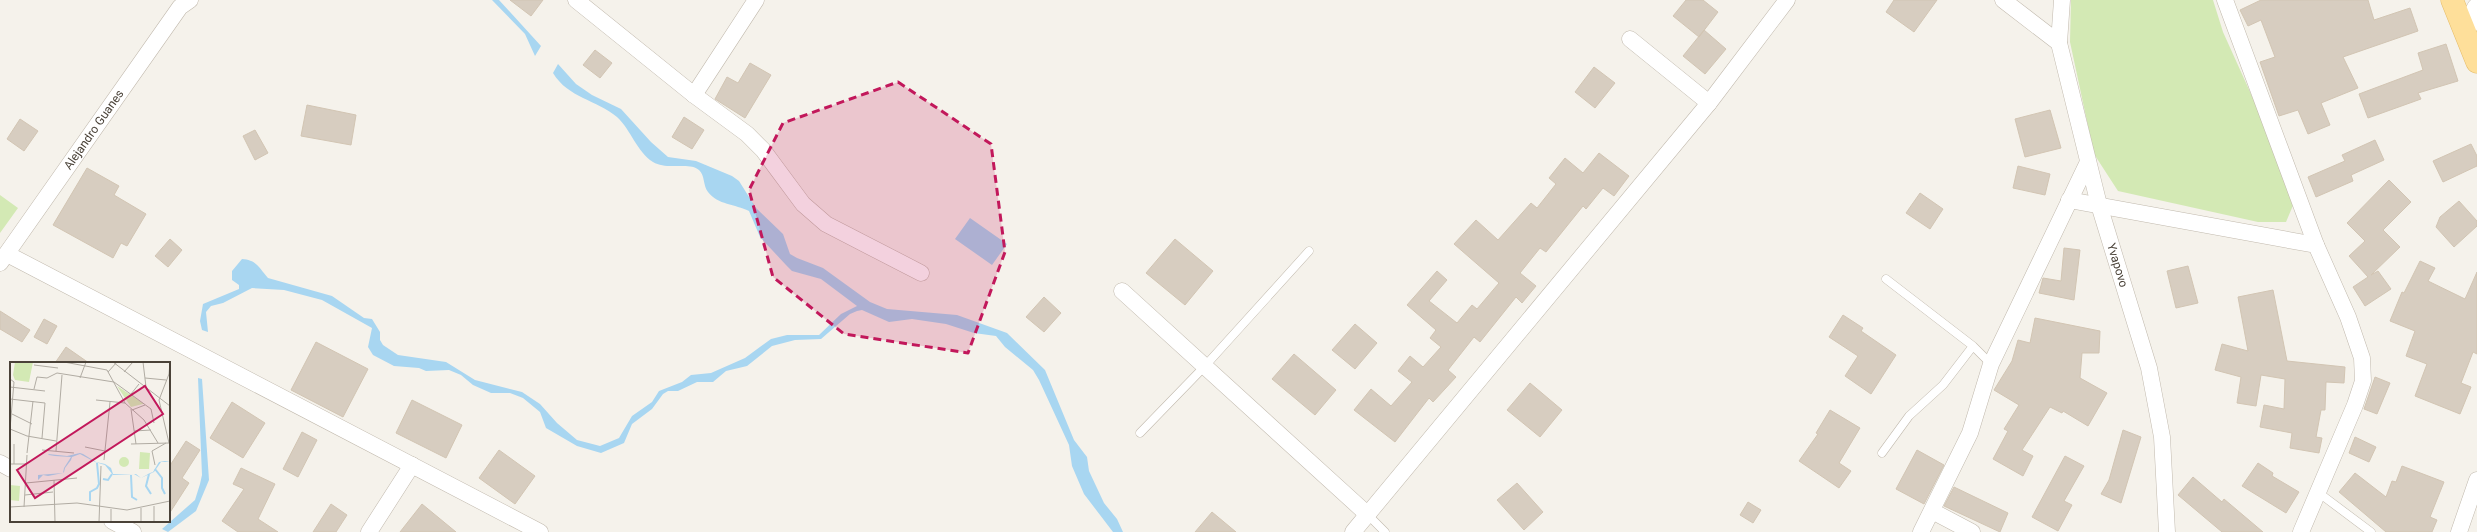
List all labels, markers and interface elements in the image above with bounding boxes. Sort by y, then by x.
street label: Alejandro Guanes [61,87,127,172]
street label: Yvapovo [2104,241,2131,289]
inset map [10,362,170,522]

